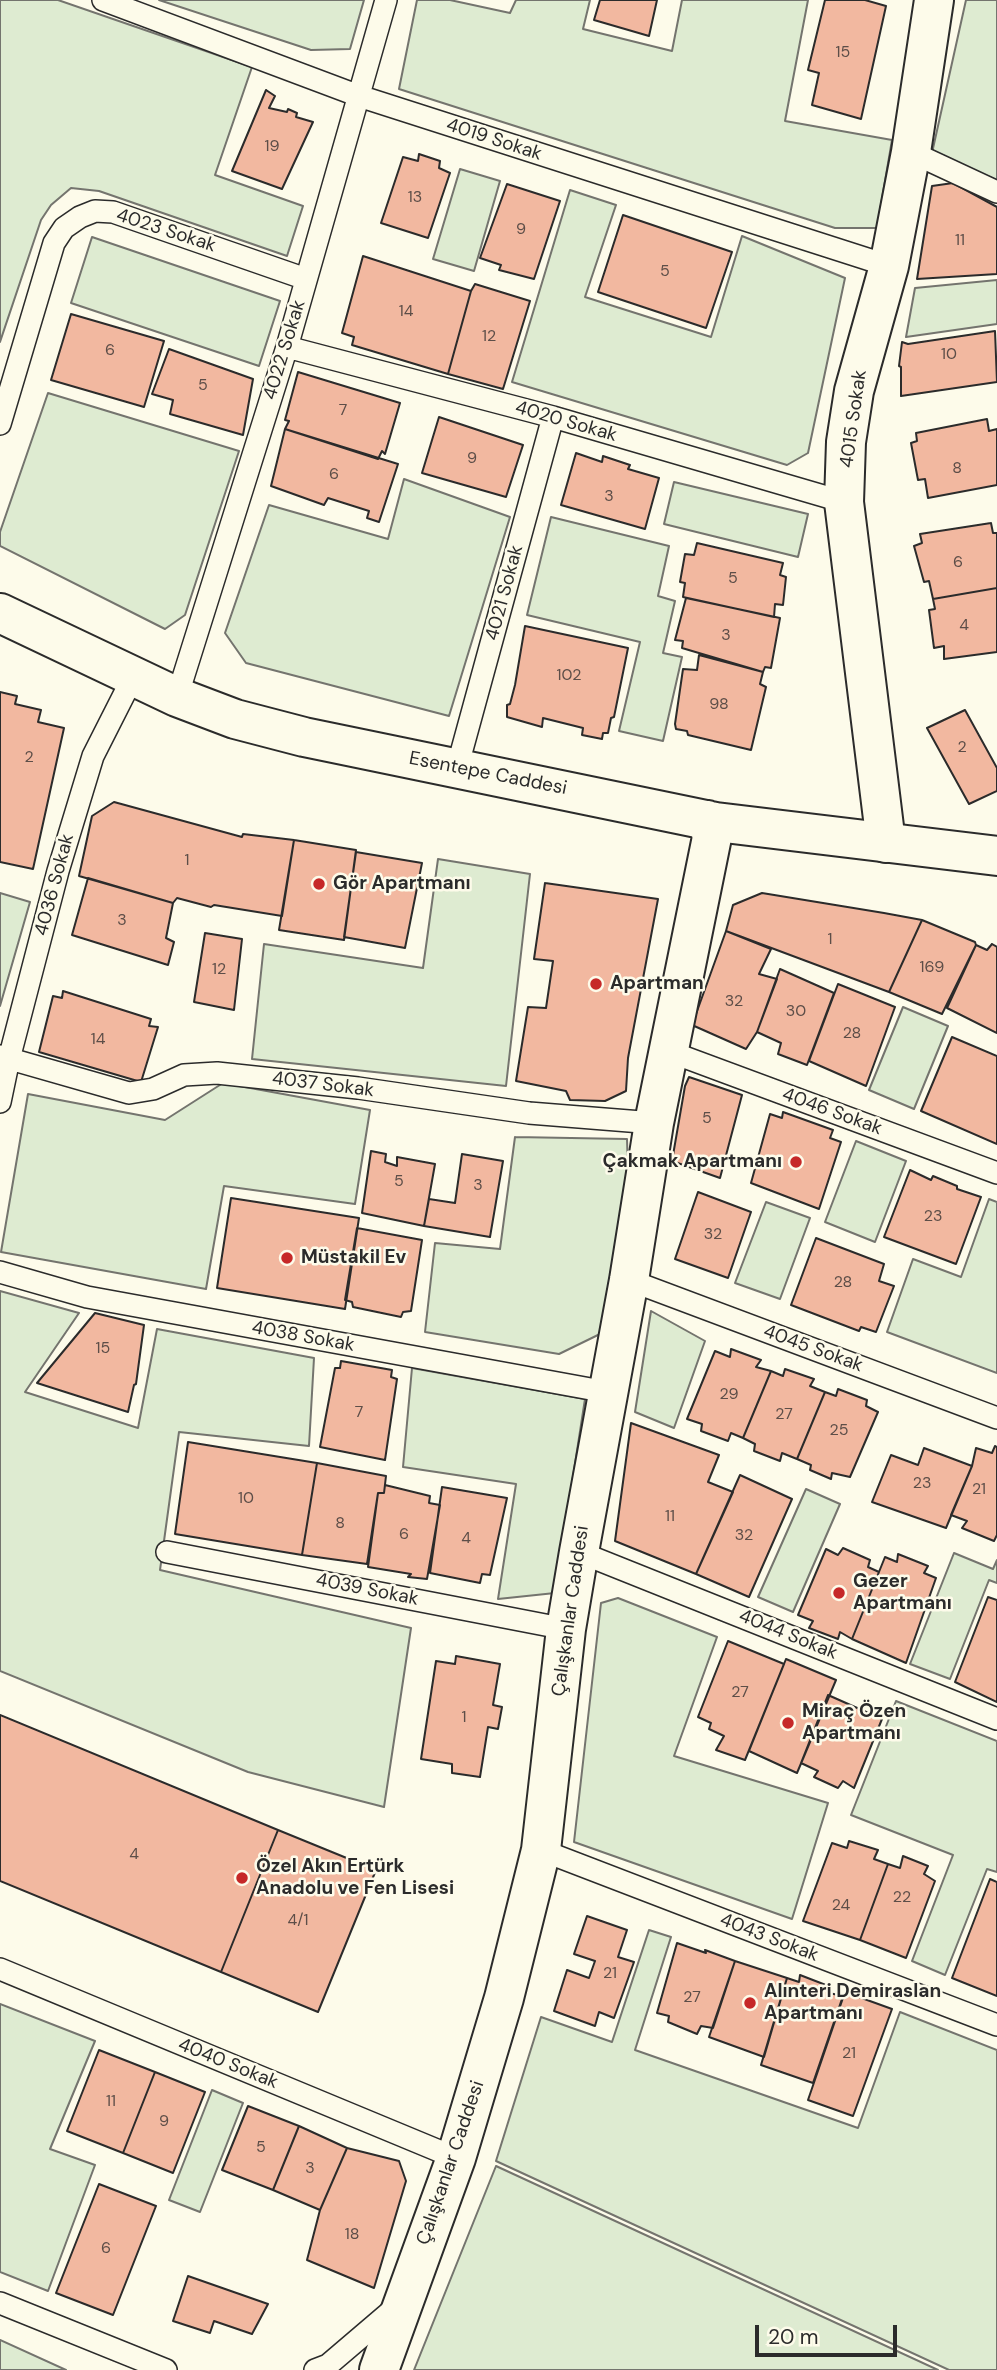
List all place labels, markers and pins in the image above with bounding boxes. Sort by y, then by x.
place label: Gör Apartmanı [333,873,470,895]
marker: Gör Apartmanı [311,876,327,892]
place label: Apartman [610,973,704,995]
marker: Apartman [588,976,604,992]
place label: Çakmak Apartmanı [603,1151,782,1173]
marker: Çakmak Apartmanı [788,1154,804,1170]
place label: Müstakil Ev [301,1247,406,1269]
marker: Müstakil Ev [279,1250,295,1266]
place label: Gezer Apartmanı [853,1571,952,1615]
marker: Gezer Apartmanı [831,1585,847,1601]
place label: Miraç Özen Apartmanı [802,1701,906,1745]
marker: Miraç Özen Apartmanı [780,1715,796,1731]
place label: Özel Akın Ertürk Anadolu ve Fen Lisesi [256,1856,454,1900]
marker: Özel Akın Ertürk Anadolu ve Fen Lisesi [234,1870,250,1886]
place label: Alınteri Demiraslan Apartmanı [764,1981,941,2025]
marker: Alınteri Demiraslan Apartmanı [742,1995,758,2011]

